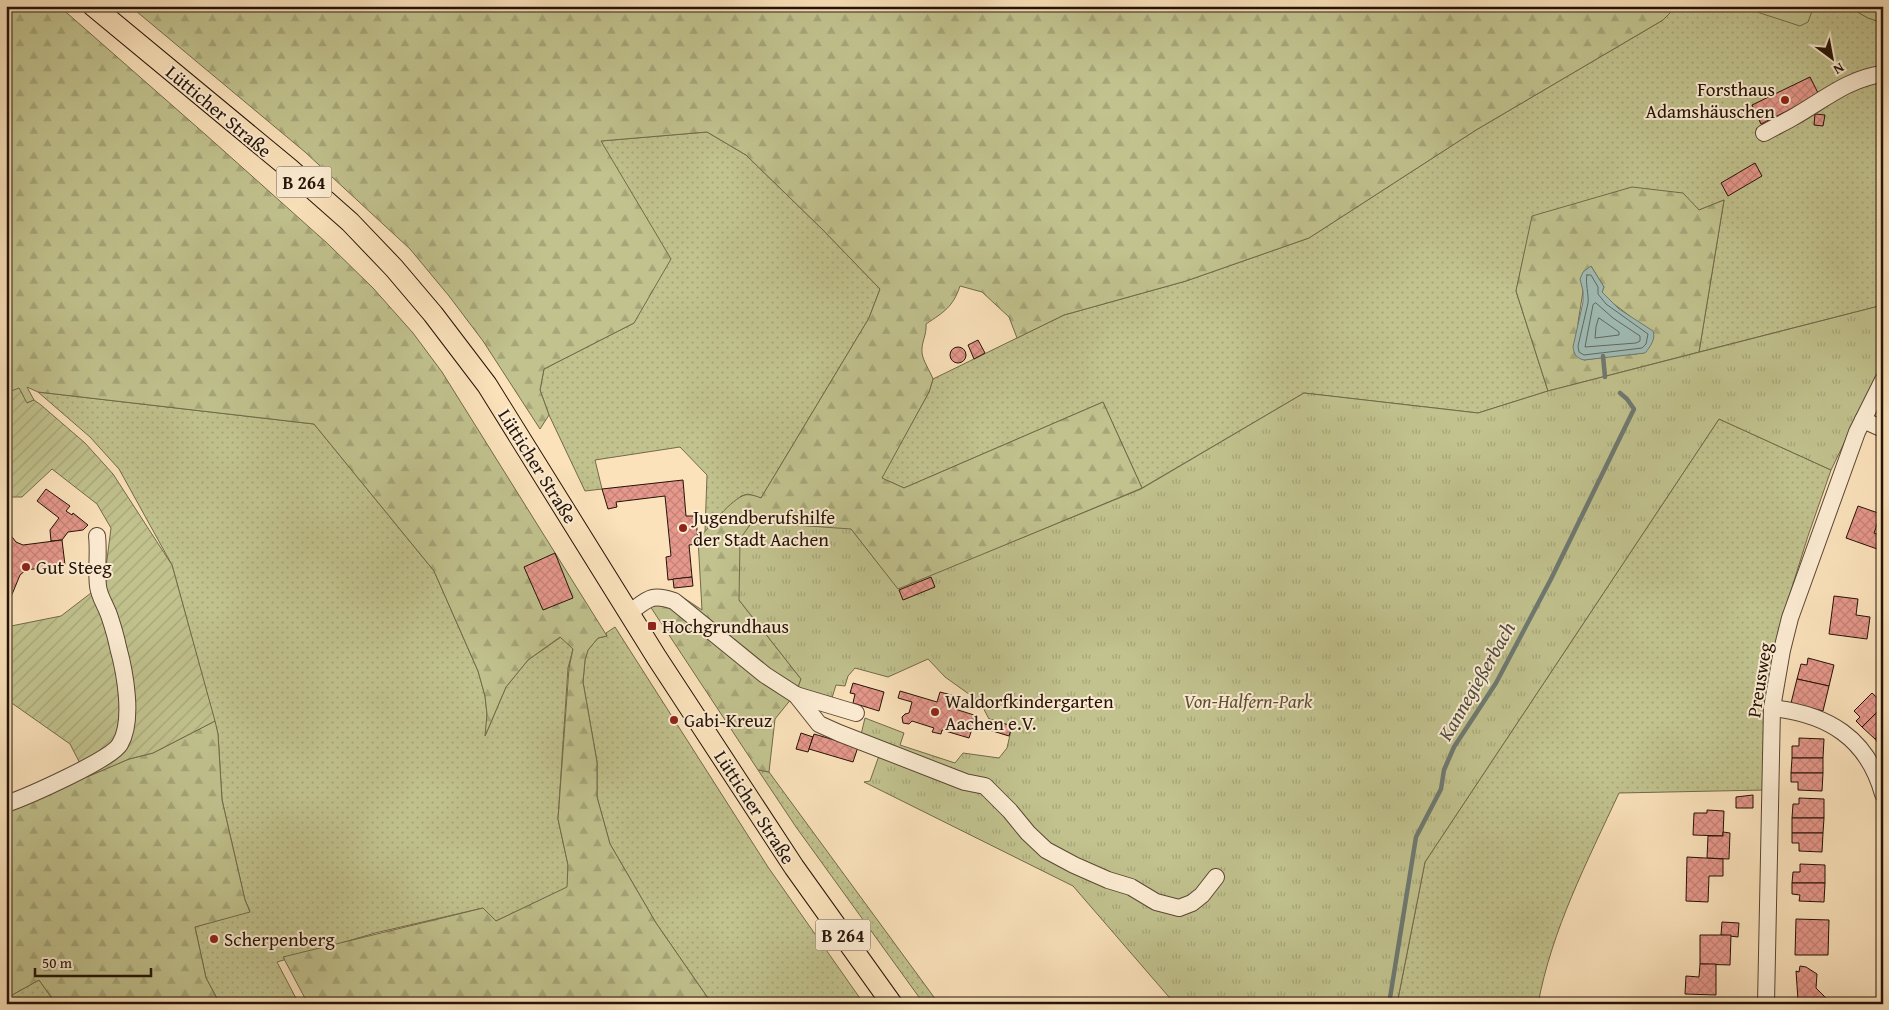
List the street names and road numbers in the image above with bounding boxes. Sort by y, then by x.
street label: Lütticher Straße [160,58,278,164]
road number: B 264 [276,166,332,198]
street label: Lütticher Straße [491,403,585,529]
street label: Preusweg [1739,640,1779,720]
street label: Lütticher Straße [708,745,802,869]
road number: B 264 [816,920,870,950]

